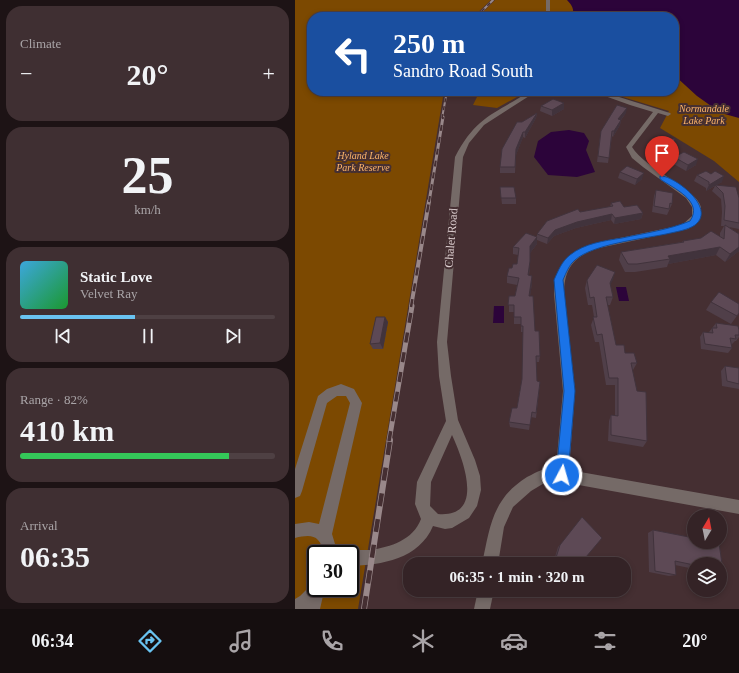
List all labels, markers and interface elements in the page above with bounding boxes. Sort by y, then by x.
icon: left [327,28,379,80]
text: 250 m [393,28,465,59]
text: Climate [20,36,61,51]
text: 20° [127,58,169,91]
text: − [20,61,32,86]
text: + [263,61,275,86]
text: Sandro Road South [393,61,533,81]
park label: Normandale Lake Park [678,103,730,126]
pin [645,136,679,177]
icon: arrive [651,142,673,164]
text: 25 [122,147,174,204]
park label: Hyland Lake Park Reserve [335,150,390,173]
text: km/h [134,202,161,217]
street label: Chalet Road [441,208,461,268]
text: Static Love [80,269,152,285]
text: Velvet Ray [80,286,137,301]
icon: previous [52,325,74,347]
icon: pause [137,325,159,347]
icon: next [222,325,244,347]
text: Range · 82% [20,392,88,407]
text: 410 km [20,414,114,447]
position arrow [541,454,583,496]
north arrow [687,509,727,549]
map controls [687,509,727,597]
text: Arrival [20,518,58,533]
text: 06:35 [20,540,90,573]
speed limit sign: 30 [307,545,359,597]
button: layers [687,557,727,597]
text: 06:35 · 1 min · 320 m [450,569,585,585]
icon: directions [136,627,164,655]
icon: music [227,627,255,655]
icon: phone [318,627,346,655]
icon: climate [409,627,437,655]
icon: car [500,627,528,655]
icon: filters [591,627,619,655]
text: 06:34 [31,631,73,651]
text: 20° [682,631,707,651]

